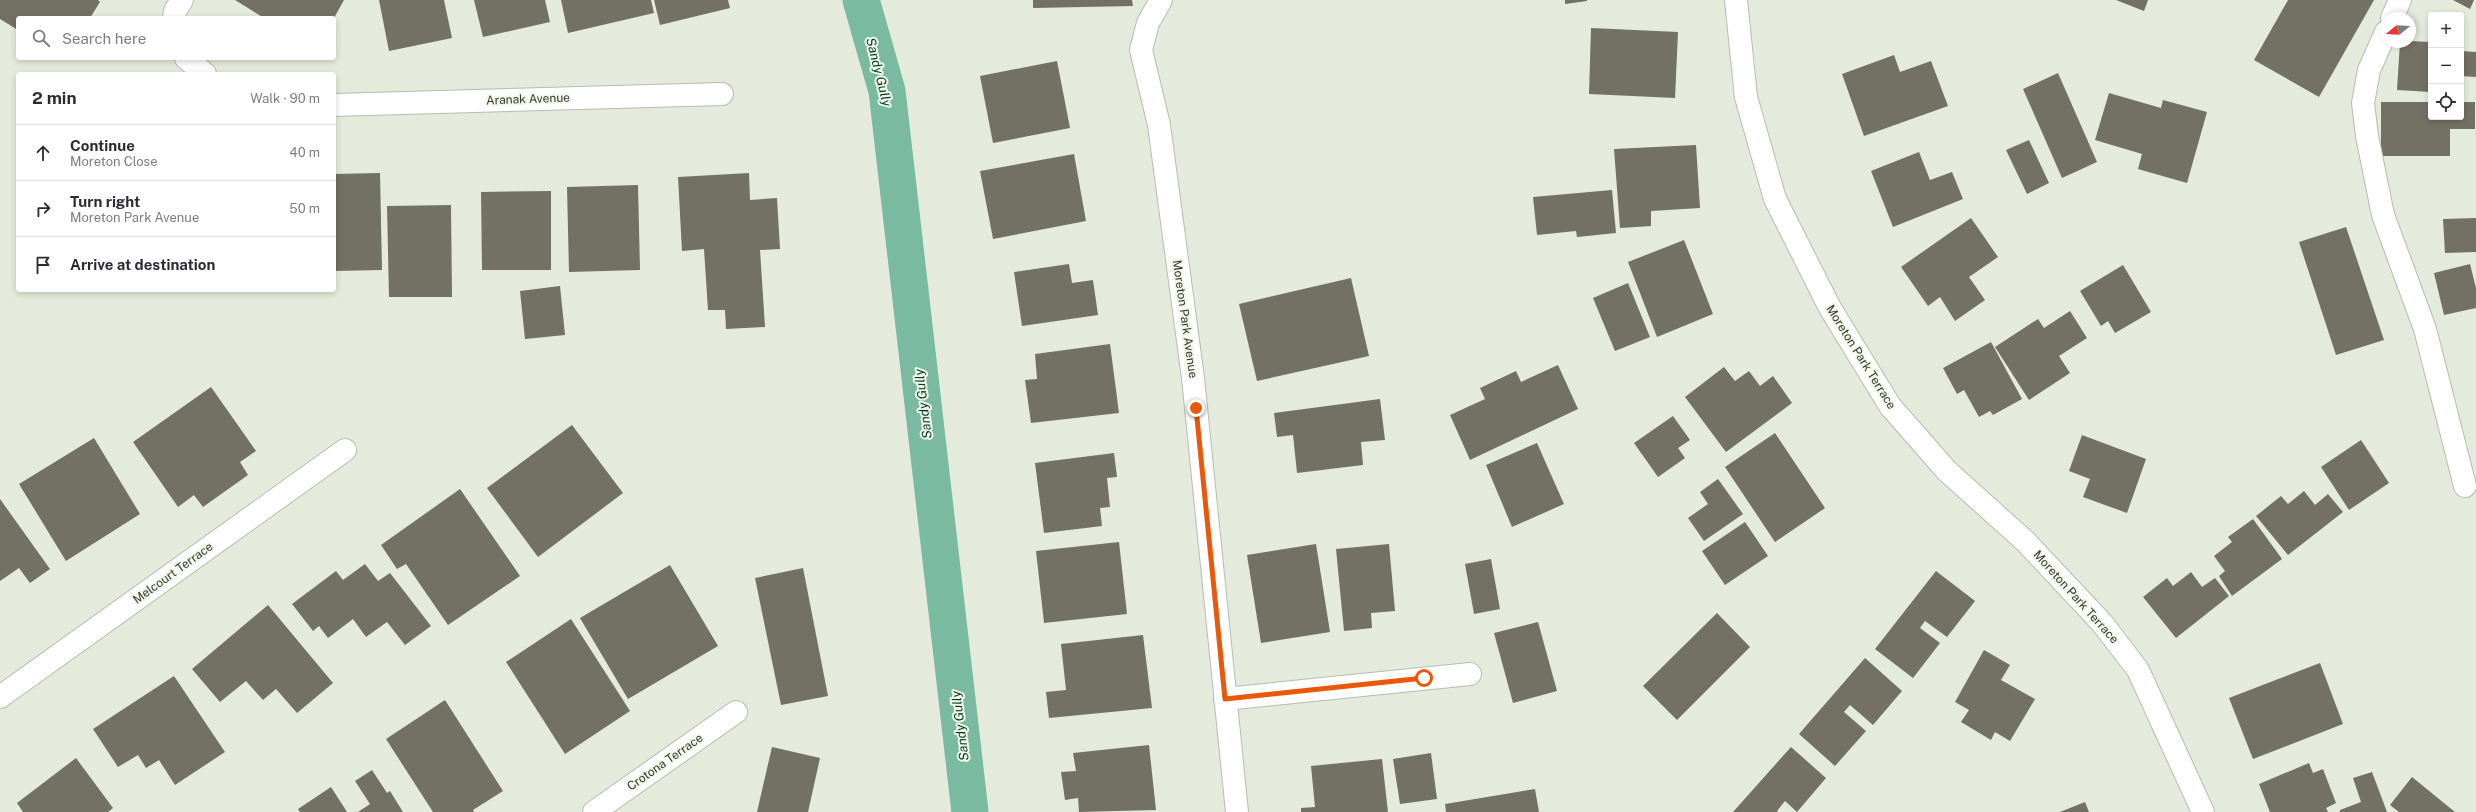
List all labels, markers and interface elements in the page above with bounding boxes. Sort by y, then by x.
north arrow [2380,12,2416,48]
map controls [2428,12,2464,120]
button: + [2428,12,2464,48]
search box [16,16,336,60]
icon: search [30,27,52,49]
text: Search here [62,30,146,47]
water label: Sandy Gully [863,36,895,108]
button: − [2428,48,2464,84]
button: locate [2428,84,2464,120]
text: 2 min [32,88,77,108]
text: Walk · 90 m [250,91,320,106]
street label: Aranak Avenue [486,91,570,107]
text: Continue [70,137,135,154]
icon: ahead [32,142,54,164]
text: 40 m [289,145,320,160]
text: Moreton Close [70,154,158,169]
text: Turn right [70,193,140,210]
icon: right [32,198,54,220]
text: 50 m [289,201,320,216]
text: Moreton Park Avenue [70,210,199,225]
icon: arrive [32,254,54,276]
text: Arrive at destination [70,256,215,273]
street label: Moreton Park Avenue [1170,259,1200,379]
street label: Moreton Park Terrace [1823,302,1899,412]
water label: Sandy Gully [911,368,935,440]
route end [1187,399,1205,417]
street label: Melcourt Terrace [130,539,216,607]
street label: Moreton Park Terrace [2031,548,2122,647]
route start [1415,669,1433,687]
water label: Sandy Gully [948,690,972,762]
street label: Crotona Terrace [624,731,706,793]

